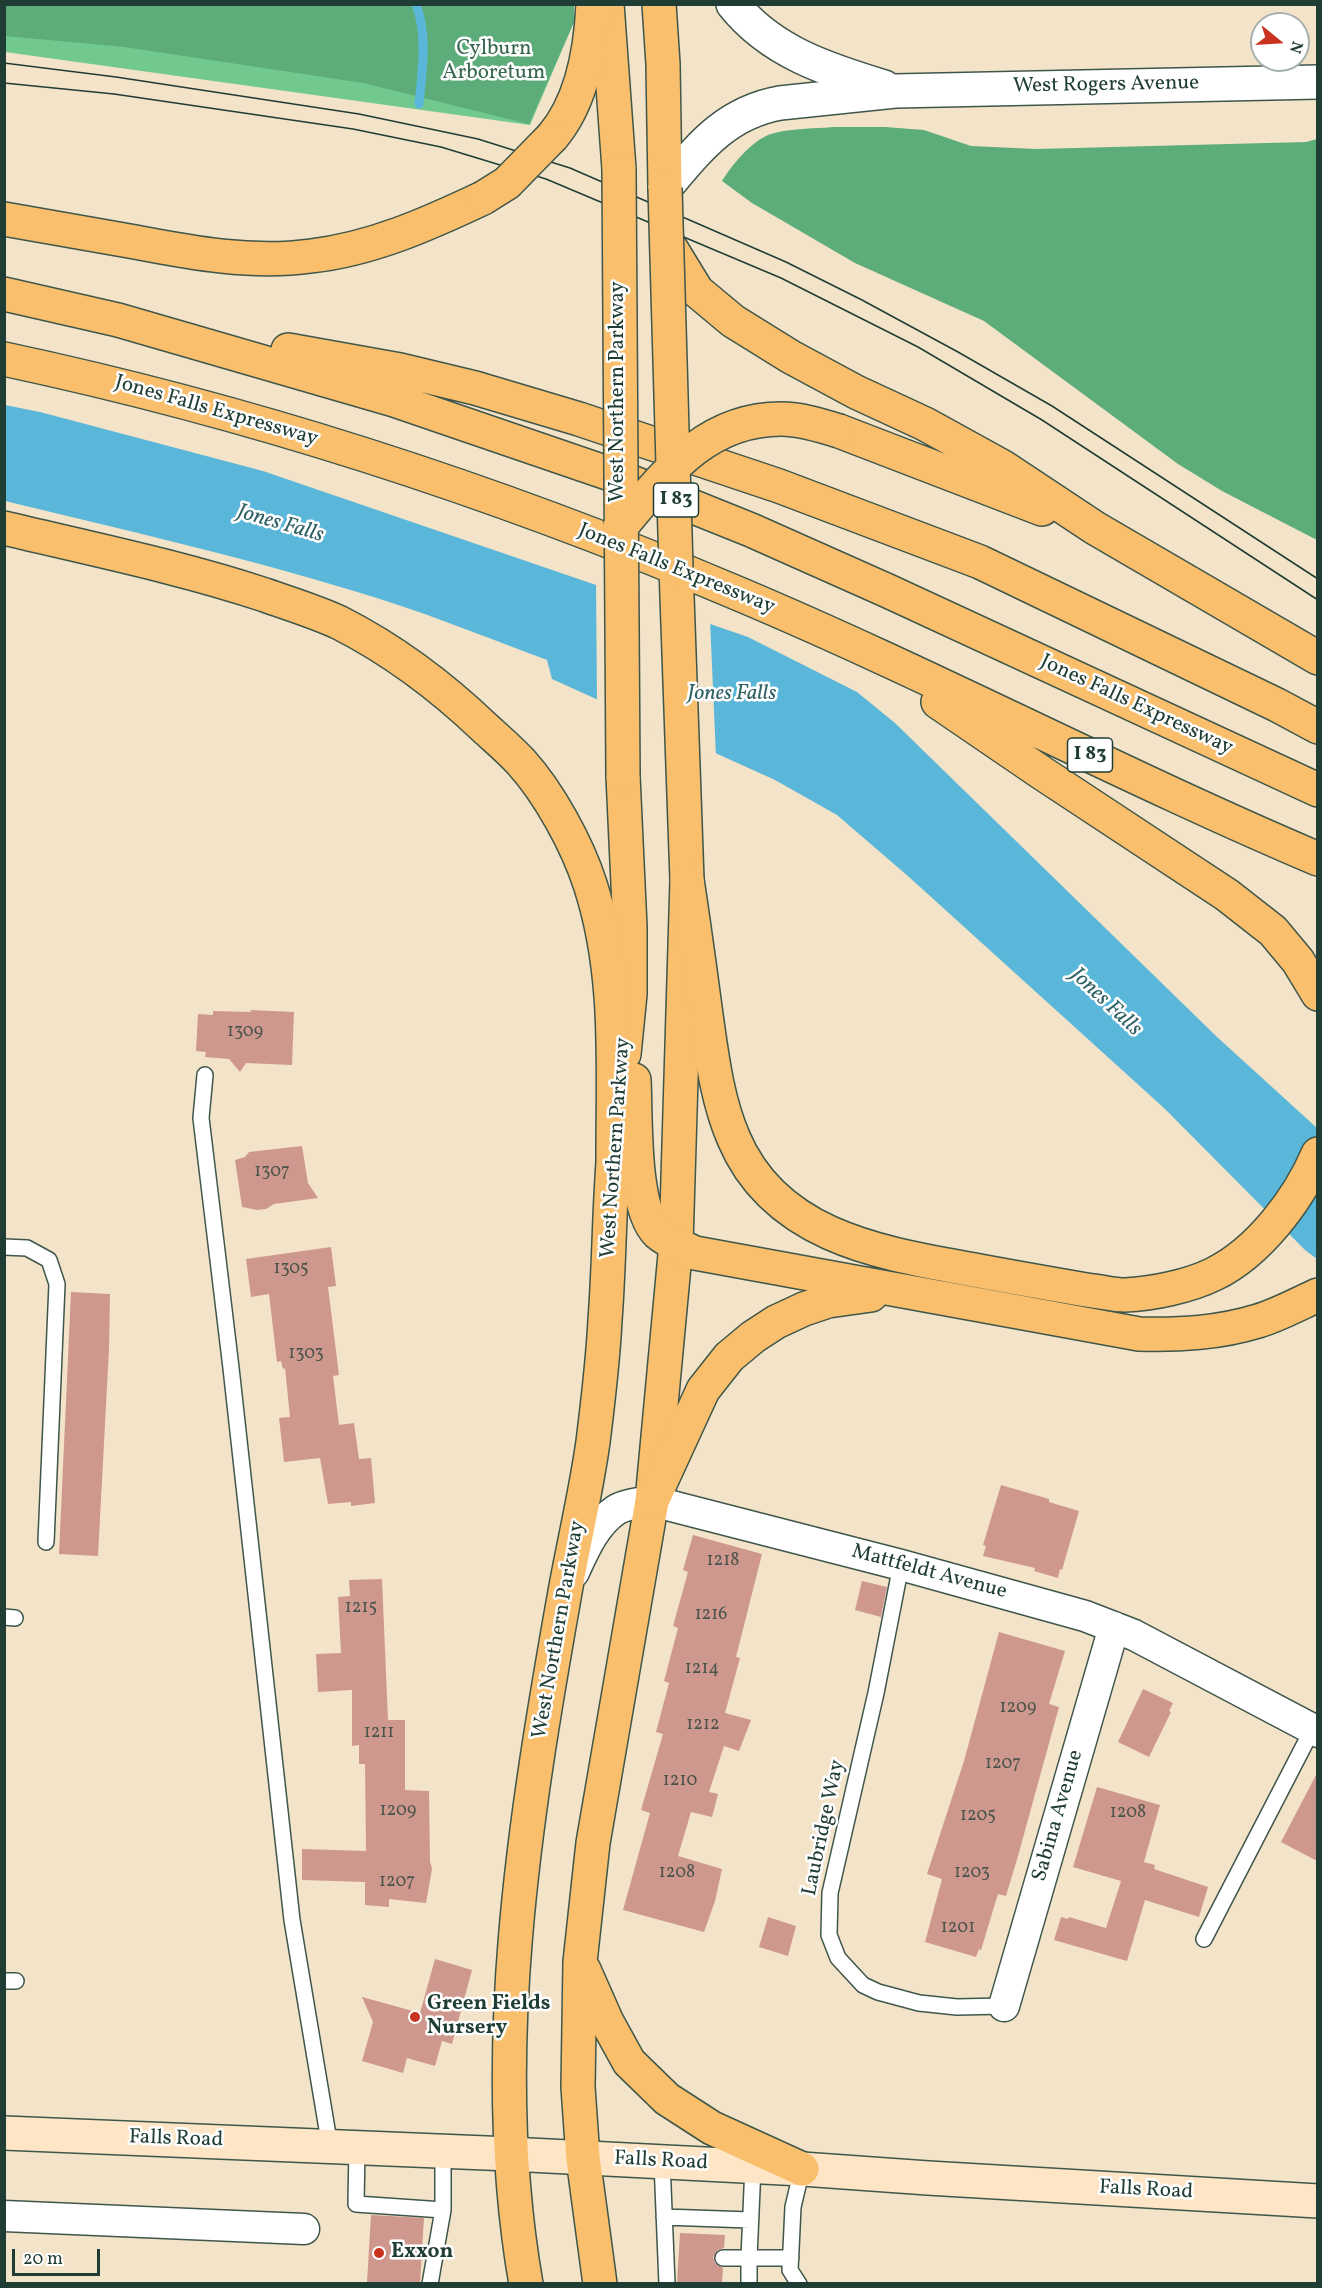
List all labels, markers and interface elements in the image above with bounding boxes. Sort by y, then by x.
north arrow [1250,12,1310,72]
park label: Cylburn Arboretum [443,37,545,87]
text: N [1283,38,1307,56]
street label: West Rogers Avenue [1013,72,1199,100]
street label: West Northern Parkway [606,281,632,503]
street label: Jones Falls Expressway [112,371,320,453]
road number: I 83 [654,483,698,517]
water label: Jones Falls [234,500,326,550]
street label: Jones Falls Expressway [574,519,778,621]
street label: Jones Falls Expressway [1035,650,1237,762]
water label: Jones Falls [688,682,776,708]
road number: I 83 [1068,738,1112,772]
water label: Jones Falls [1063,963,1147,1043]
house number: 1309 [227,1022,263,1044]
street label: West Northern Parkway [597,1037,637,1259]
house number: 1307 [254,1162,290,1184]
house number: 1305 [273,1259,309,1281]
house number: 1303 [288,1344,324,1366]
street label: West Northern Parkway [528,1519,592,1741]
street label: Mattfeldt Avenue [849,1540,1009,1606]
house number: 1218 [707,1551,739,1573]
house number: 1215 [345,1598,377,1620]
house number: 1216 [695,1605,727,1627]
house number: 1214 [685,1659,719,1681]
house number: 1209 [1000,1698,1036,1720]
house number: 1212 [686,1715,720,1737]
house number: 1211 [364,1723,394,1745]
street label: Sabina Avenue [1028,1747,1090,1885]
house number: 1207 [985,1754,1021,1776]
street label: Laubridge Way [798,1758,852,1898]
house number: 1210 [663,1771,697,1793]
house number: 1209 [380,1801,416,1823]
house number: 1208 [1110,1803,1146,1825]
house number: 1205 [960,1806,996,1828]
house number: 1208 [659,1863,695,1885]
house number: 1203 [954,1863,990,1885]
house number: 1207 [379,1872,415,1894]
house number: 1201 [941,1918,975,1940]
place label: Green Fields Nursery [427,1992,551,2042]
marker: Green Fields Nursery [408,2010,422,2024]
street label: Falls Road [128,2126,224,2154]
street label: Falls Road [613,2147,709,2177]
street label: Falls Road [1098,2176,1194,2206]
scale bar [15,2237,104,2275]
place label: Exxon [391,2240,453,2266]
marker: Exxon [372,2246,386,2260]
text: 20 m [23,2247,63,2272]

